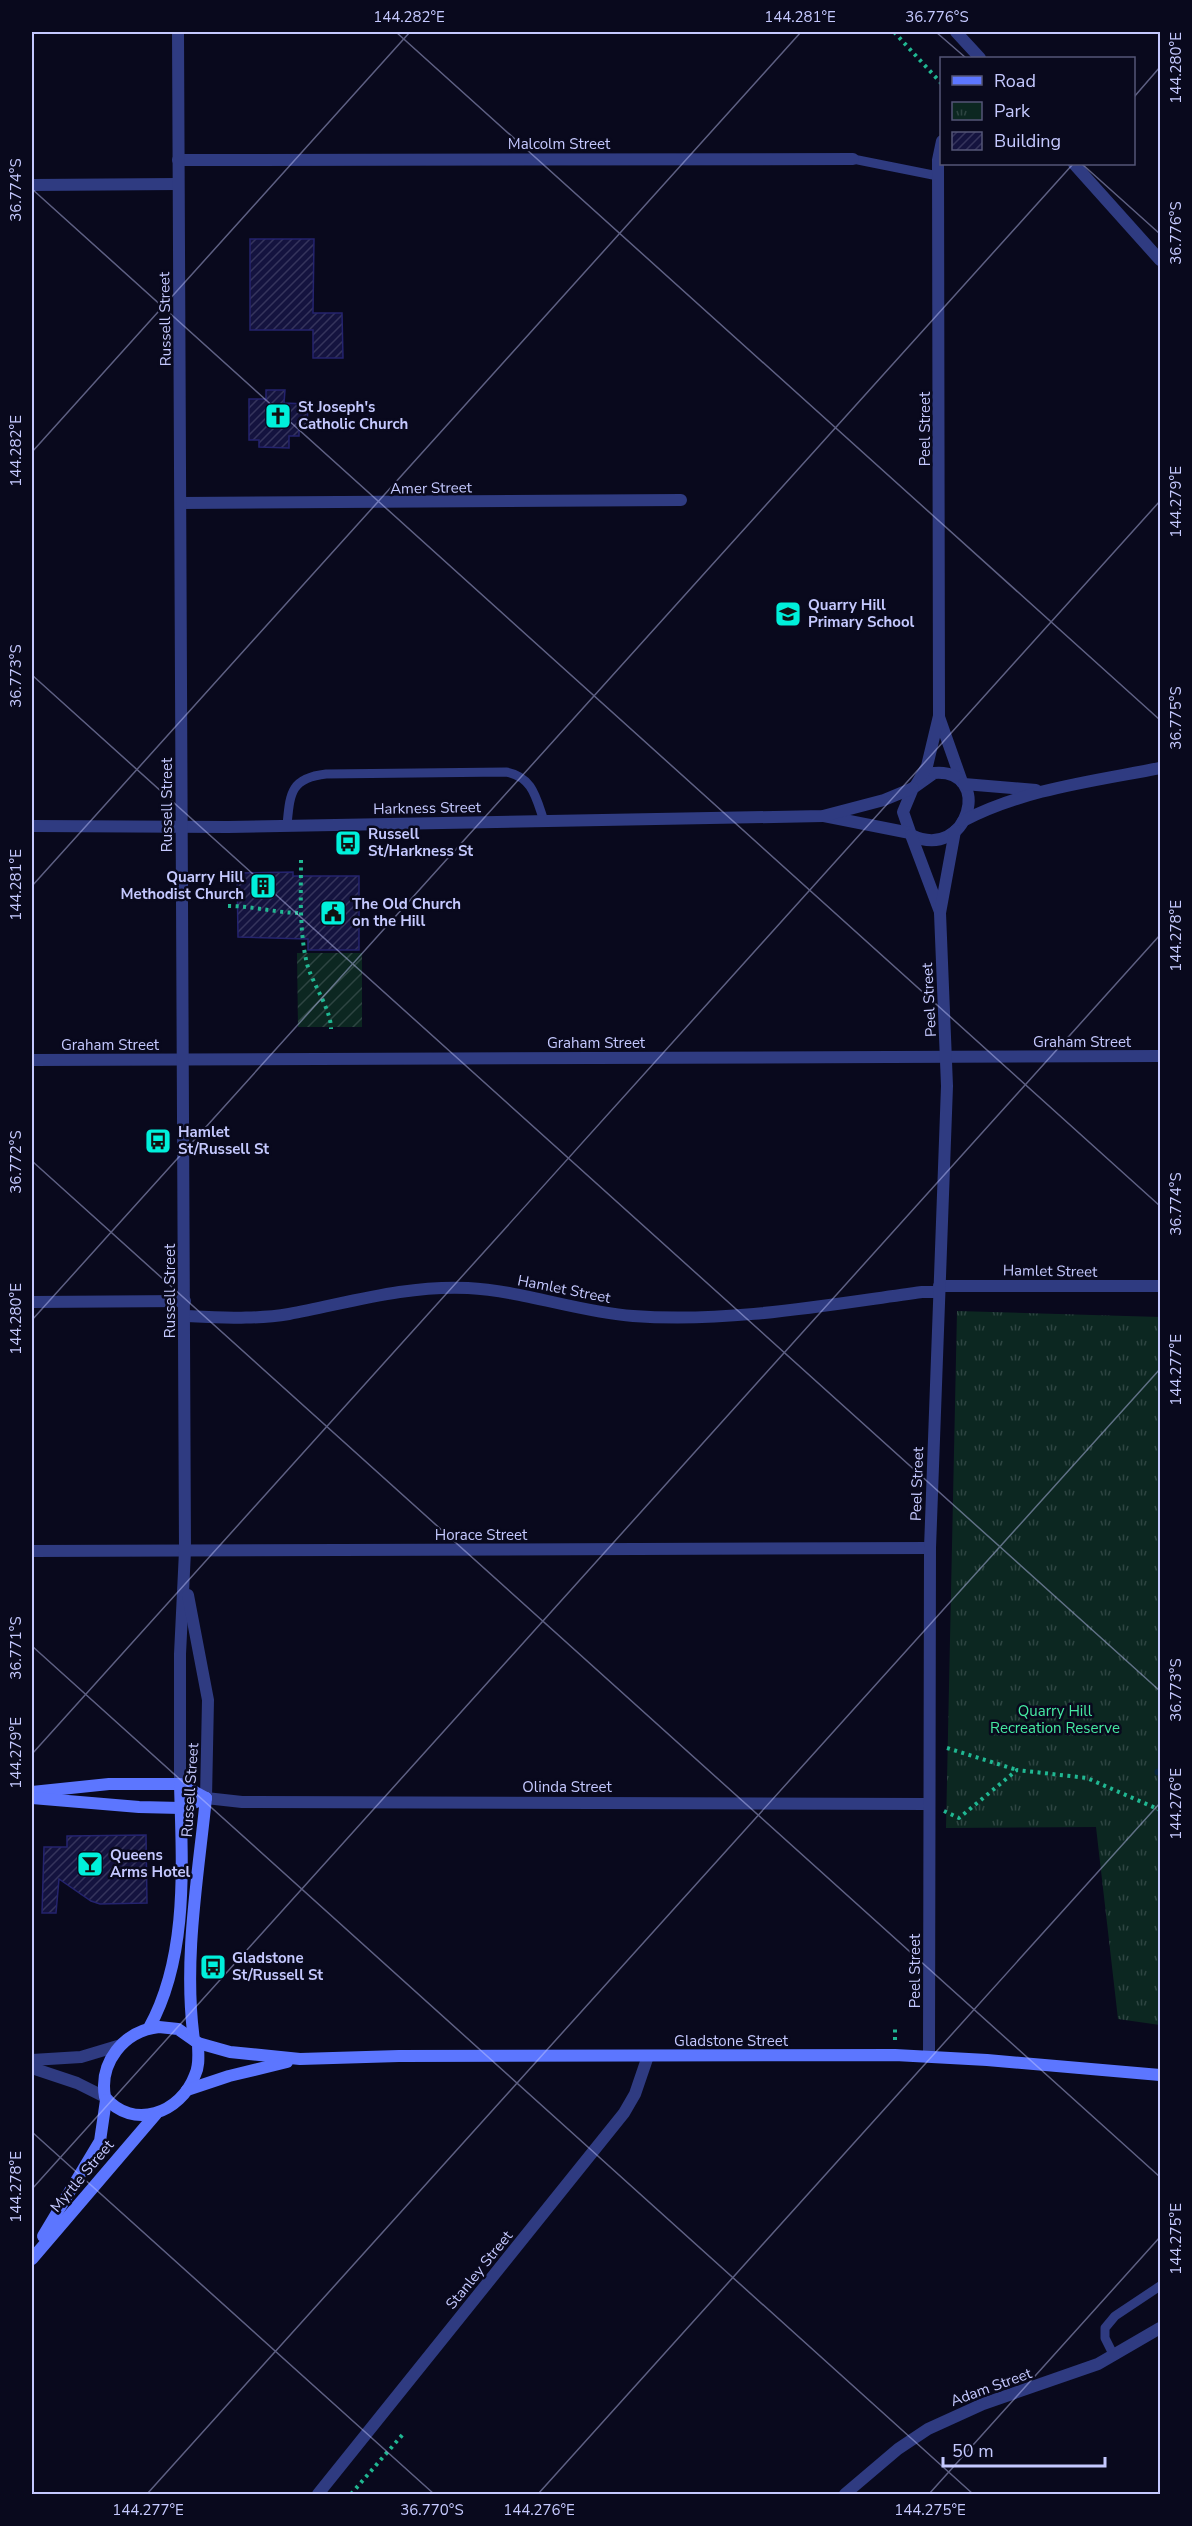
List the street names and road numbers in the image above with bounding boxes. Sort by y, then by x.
street label: Malcolm Street [508,134,611,154]
street label: Russell Street [154,271,176,366]
street label: Peel Street [915,391,935,466]
street label: Amer Street [390,477,473,499]
street label: Russell Street [157,757,177,852]
street label: Harkness Street [373,797,482,819]
street label: Peel Street [917,962,941,1038]
street label: Graham Street [1033,1032,1132,1052]
street label: Graham Street [547,1033,646,1053]
street label: Graham Street [61,1035,160,1055]
street label: Russell Street [160,1243,180,1338]
street label: Hamlet Street [1003,1260,1098,1282]
street label: Hamlet Street [516,1270,613,1308]
street label: Peel Street [906,1446,928,1521]
street label: Horace Street [435,1525,528,1545]
street label: Russell Street [177,1741,203,1838]
street label: Olinda Street [522,1777,612,1797]
street label: Peel Street [905,1933,925,2008]
street label: Gladstone Street [674,2031,789,2051]
street label: Myrtle Street [46,2135,119,2216]
street label: Stanley Street [441,2226,517,2313]
street label: Adam Street [948,2363,1035,2411]

